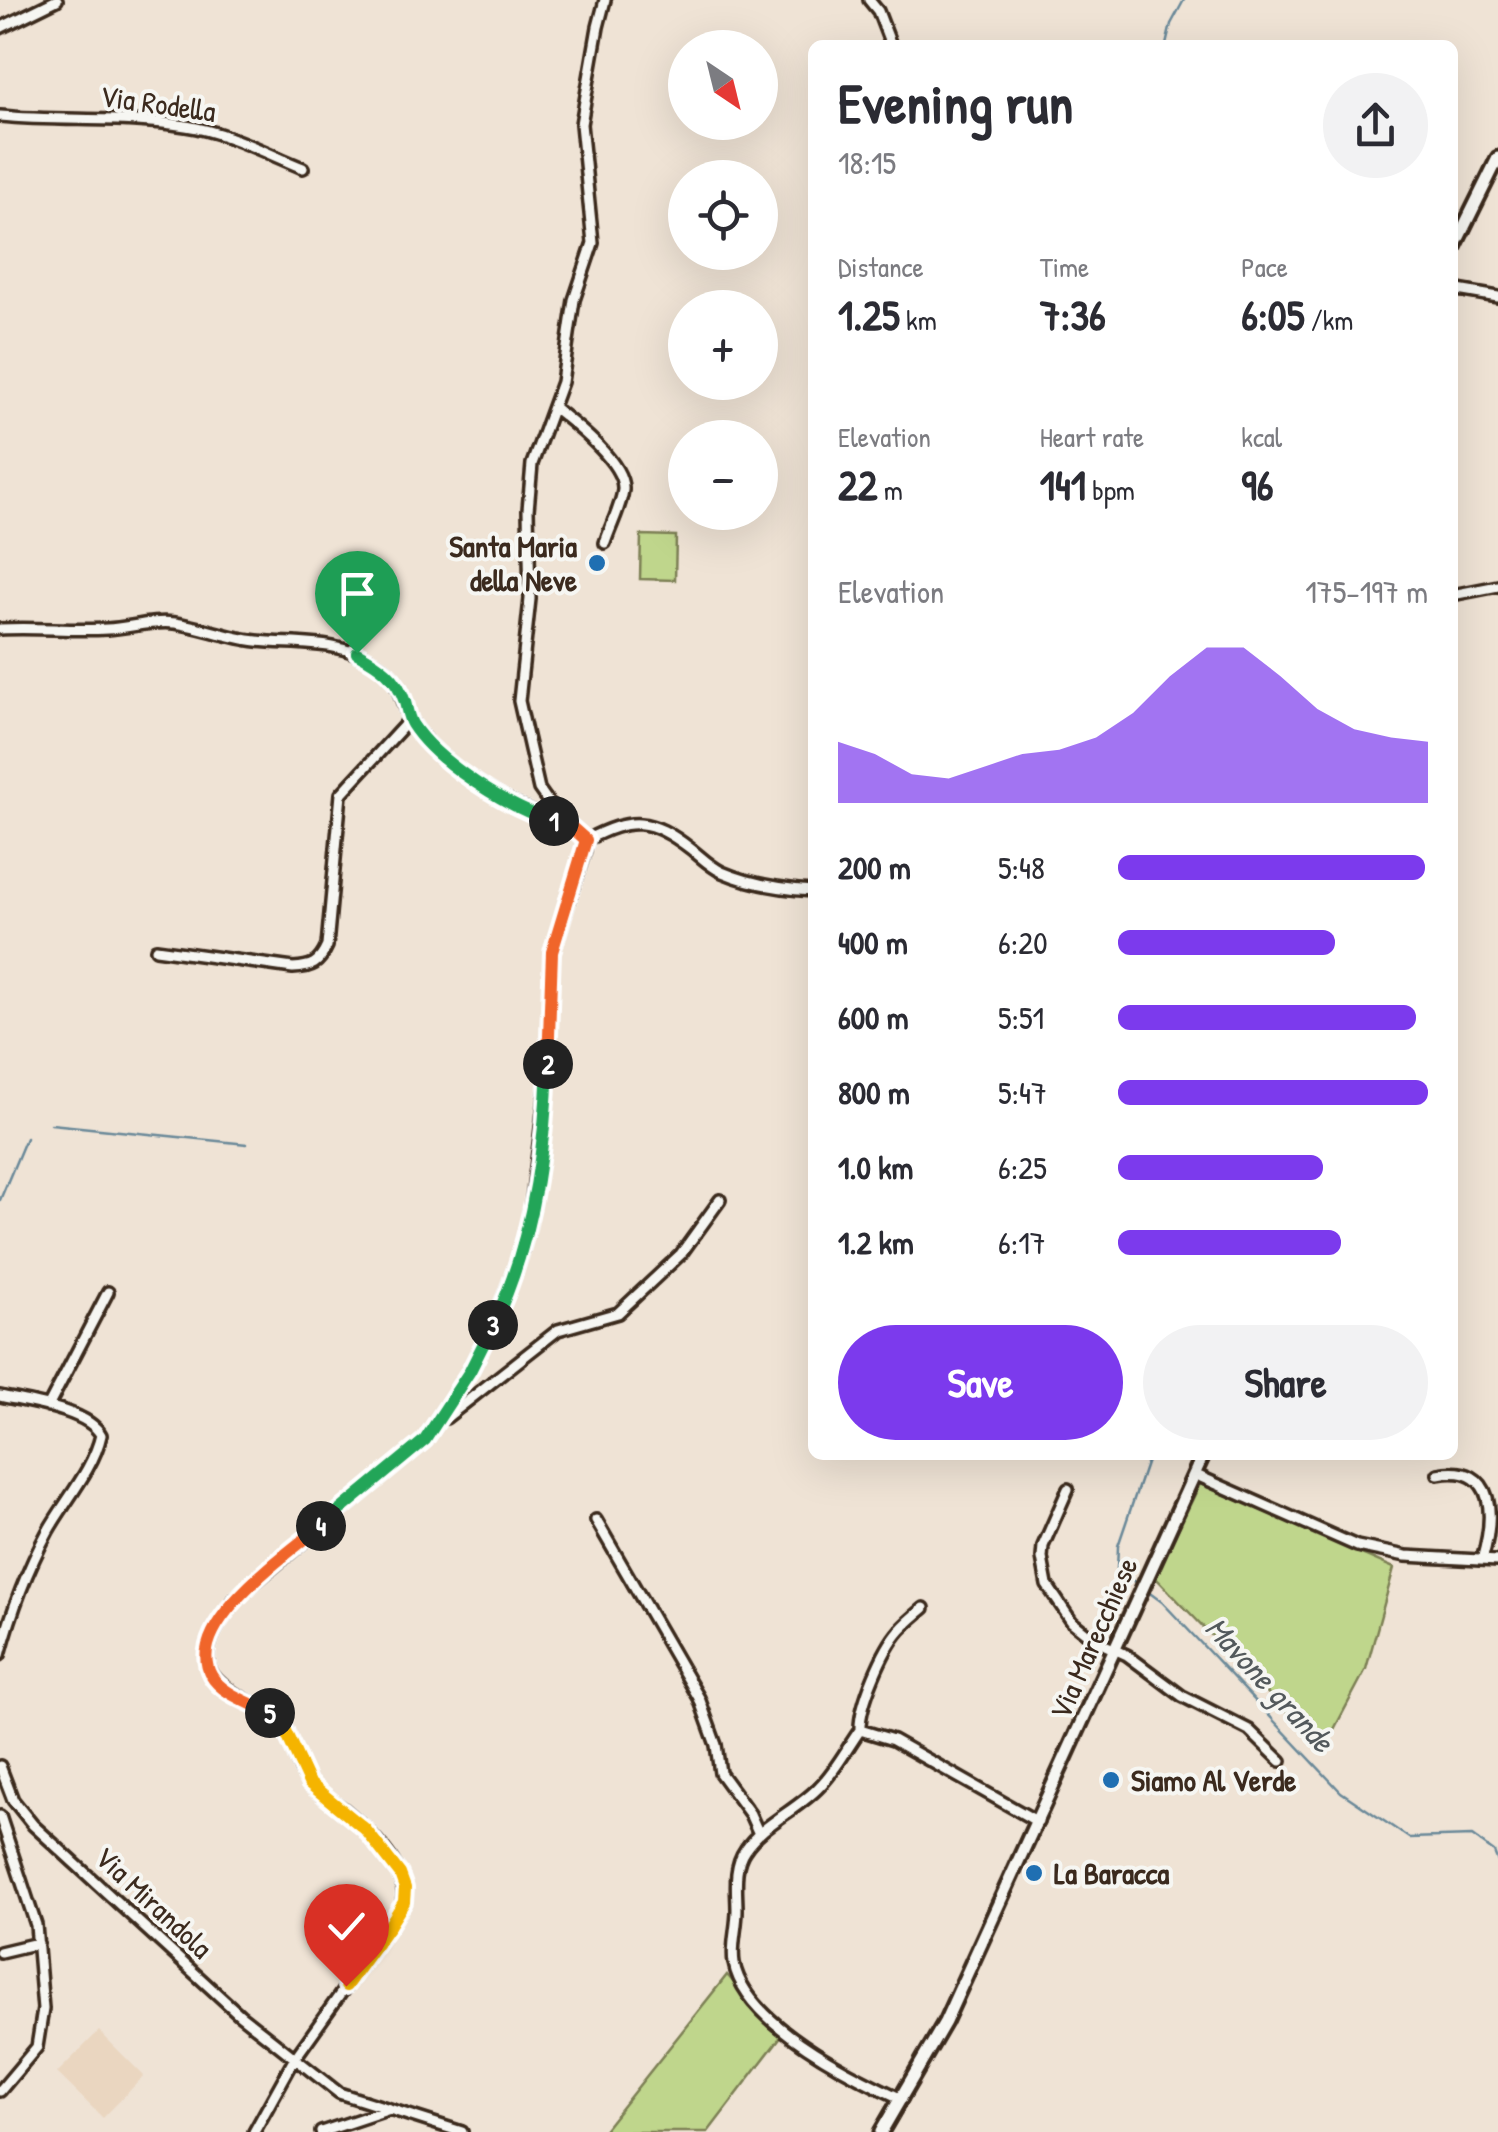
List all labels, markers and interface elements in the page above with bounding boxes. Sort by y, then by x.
north arrow [668,30,778,140]
map controls [668,30,778,530]
text: Evening run [838,66,1073,140]
button: share [1323,73,1428,178]
street label: Via Rodella [98,75,219,131]
text: 18:15 [838,141,896,184]
button: locate [668,160,778,270]
text: Distance [838,248,924,286]
text: Time [1040,248,1089,286]
text: Pace [1241,248,1288,286]
text: 1.25 [838,286,900,343]
text: 7:36 [1040,286,1106,343]
text: 6:05 [1241,286,1304,343]
button: + [668,290,778,400]
text: km [900,301,937,339]
text: /km [1304,301,1353,339]
text: Elevation [838,418,931,456]
text: Heart rate [1040,418,1144,456]
text: kcal [1241,418,1282,456]
button: − [668,420,778,530]
text: 22 [838,456,877,513]
text: 141 [1040,456,1086,513]
text: 96 [1241,456,1274,513]
text: m [877,471,903,509]
text: bpm [1086,471,1135,509]
place label: Santa Maria della Neve [449,526,577,600]
pin [315,551,400,654]
marker: Santa Maria della Neve [586,552,608,574]
icon: arrive [330,566,385,621]
text: Elevation [838,570,944,613]
text: 175–197 m [1305,570,1428,613]
pin: 1 [529,796,579,846]
text: 1 [549,802,559,840]
text: 200 m [838,846,911,889]
text: 5:48 [998,846,1045,889]
text: 400 m [838,921,908,964]
text: 6:20 [998,921,1048,964]
text: 600 m [838,996,909,1039]
text: 5:51 [998,996,1044,1039]
pin: 2 [523,1039,573,1089]
text: 2 [541,1045,555,1083]
text: 800 m [838,1071,910,1114]
text: 5:47 [998,1071,1047,1114]
text: 1.0 km [838,1146,913,1189]
text: 6:25 [998,1146,1047,1189]
text: 1.2 km [838,1221,914,1264]
text: 6:17 [998,1221,1046,1264]
pin: 3 [468,1300,518,1350]
text: 3 [487,1306,499,1344]
button: Save [838,1325,1123,1440]
button: Share [1143,1325,1428,1440]
pin: 4 [296,1501,346,1551]
text: 4 [316,1507,326,1545]
street label: Via Marecchiese [1039,1551,1147,1725]
water label: Mavone grande [1196,1607,1345,1762]
pin: 5 [245,1688,295,1738]
text: 5 [264,1694,276,1732]
place label: Siamo Al Verde [1131,1760,1296,1800]
marker: Siamo Al Verde [1100,1769,1122,1791]
street label: Via Mirandola [87,1837,222,1967]
place label: La Baracca [1054,1853,1169,1893]
marker: La Baracca [1023,1862,1045,1884]
pin [304,1884,389,1987]
icon: check [319,1899,374,1954]

